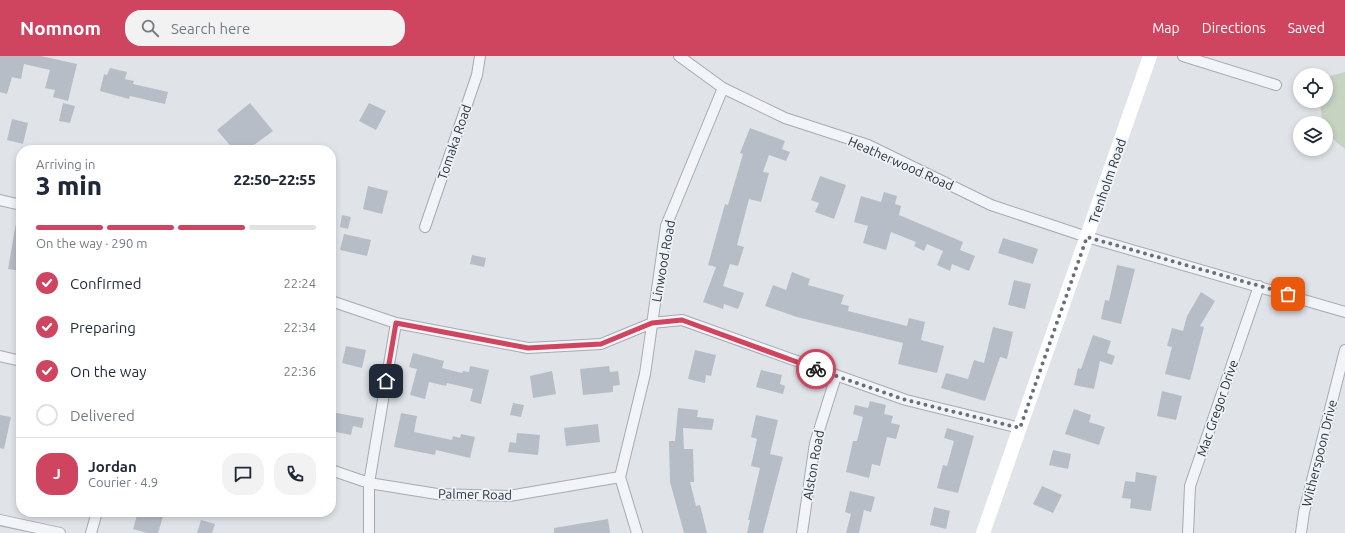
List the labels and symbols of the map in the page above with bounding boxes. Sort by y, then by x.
street label: Tomaka Road [435,103,473,181]
street label: Heatherwood Road [846,133,956,193]
street label: Trenholm Road [1086,137,1128,225]
street label: Linwood Road [649,219,677,303]
pin [1271,277,1305,311]
courier [796,349,836,389]
street label: Mac Gregor Drive [1194,358,1240,458]
pin [369,364,403,398]
street label: Witherspoon Drive [1299,398,1339,508]
street label: Alston Road [800,429,826,501]
street label: Palmer Road [438,486,512,502]

